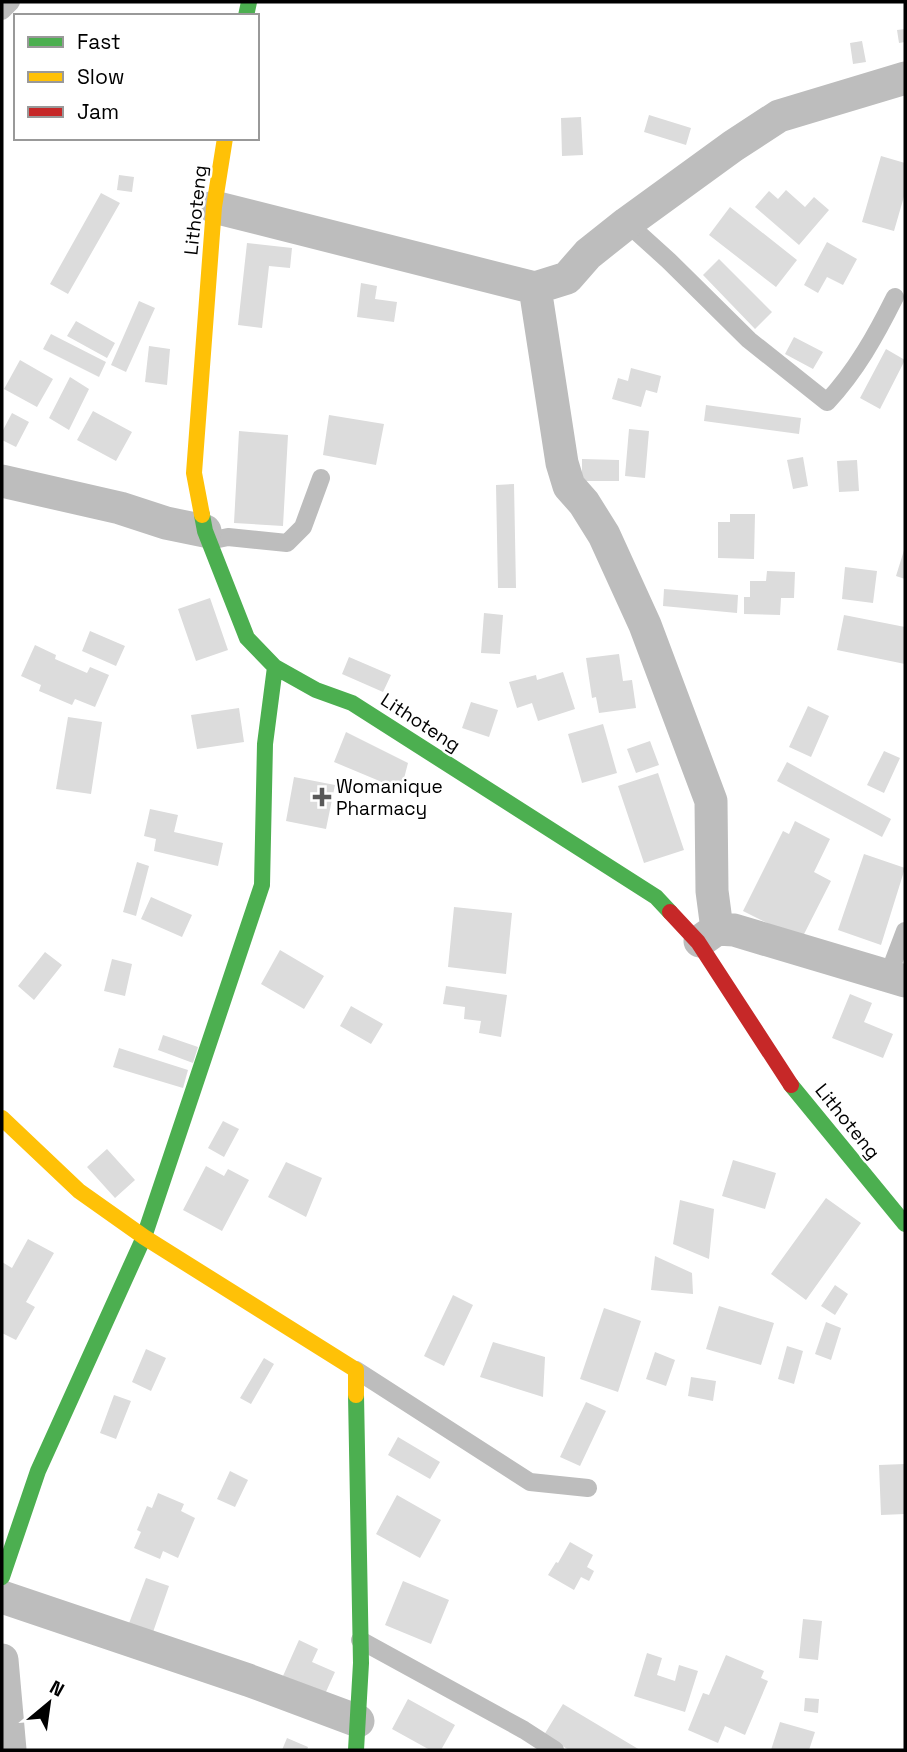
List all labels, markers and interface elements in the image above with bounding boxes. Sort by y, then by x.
legend [14,14,259,140]
text: Fast [77,28,121,55]
text: Slow [77,63,125,90]
text: Jam [77,98,119,125]
street label: Lithoteng [178,164,213,256]
street label: Lithoteng [376,687,465,757]
place label: Womanique Pharmacy [336,774,443,821]
marker: Womanique Pharmacy [314,789,330,805]
street label: Lithoteng [809,1078,886,1164]
north arrow [14,1668,84,1738]
text: N [45,1675,69,1703]

